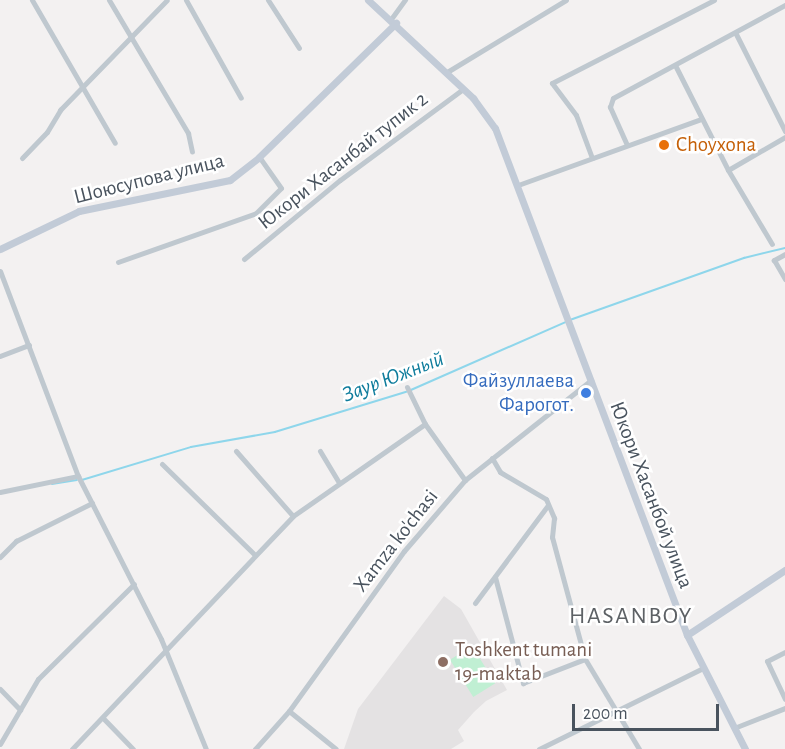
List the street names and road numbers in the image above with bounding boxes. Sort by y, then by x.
street label: Юкори Хасанбай тупик 2 [253,87,433,235]
street label: Шоюсупова улица [71,148,227,210]
street label: Юкори Хасанбой улица [604,398,698,592]
street label: Xamza ko'chasi [348,485,444,597]

